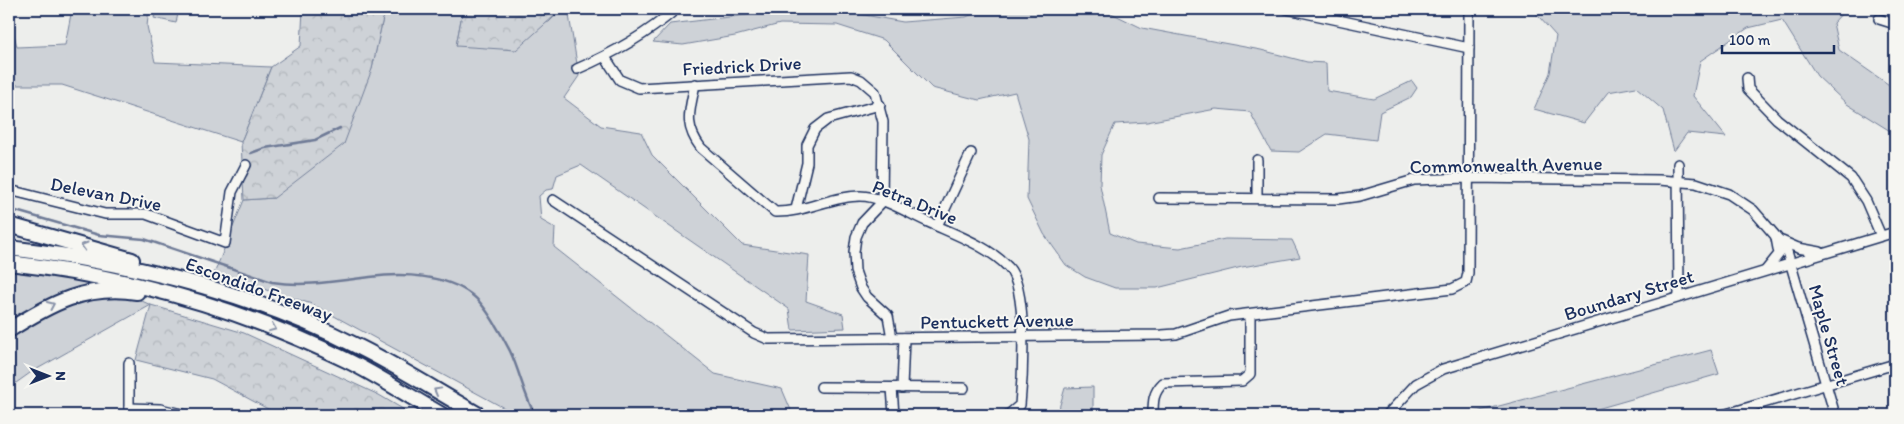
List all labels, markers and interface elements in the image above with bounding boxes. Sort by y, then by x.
scale bar [1722,22,1834,54]
text: 100 m [1729,31,1771,49]
street label: Friedrick Drive [682,51,802,81]
street label: Commonwealth Avenue [1409,152,1603,178]
street label: Delevan Drive [49,172,163,216]
street label: Petra Drive [869,175,961,229]
one-way arrow [80,241,88,252]
street label: Escondido Freeway [182,252,336,326]
street label: Boundary Street [1561,264,1697,326]
street label: Maple Street [1804,282,1854,388]
one-way arrow [46,301,55,312]
street label: Pentuckett Avenue [920,308,1074,334]
one-way arrow [268,322,277,333]
north arrow [22,352,72,402]
text: N [52,371,69,381]
one-way arrow [433,388,442,398]

